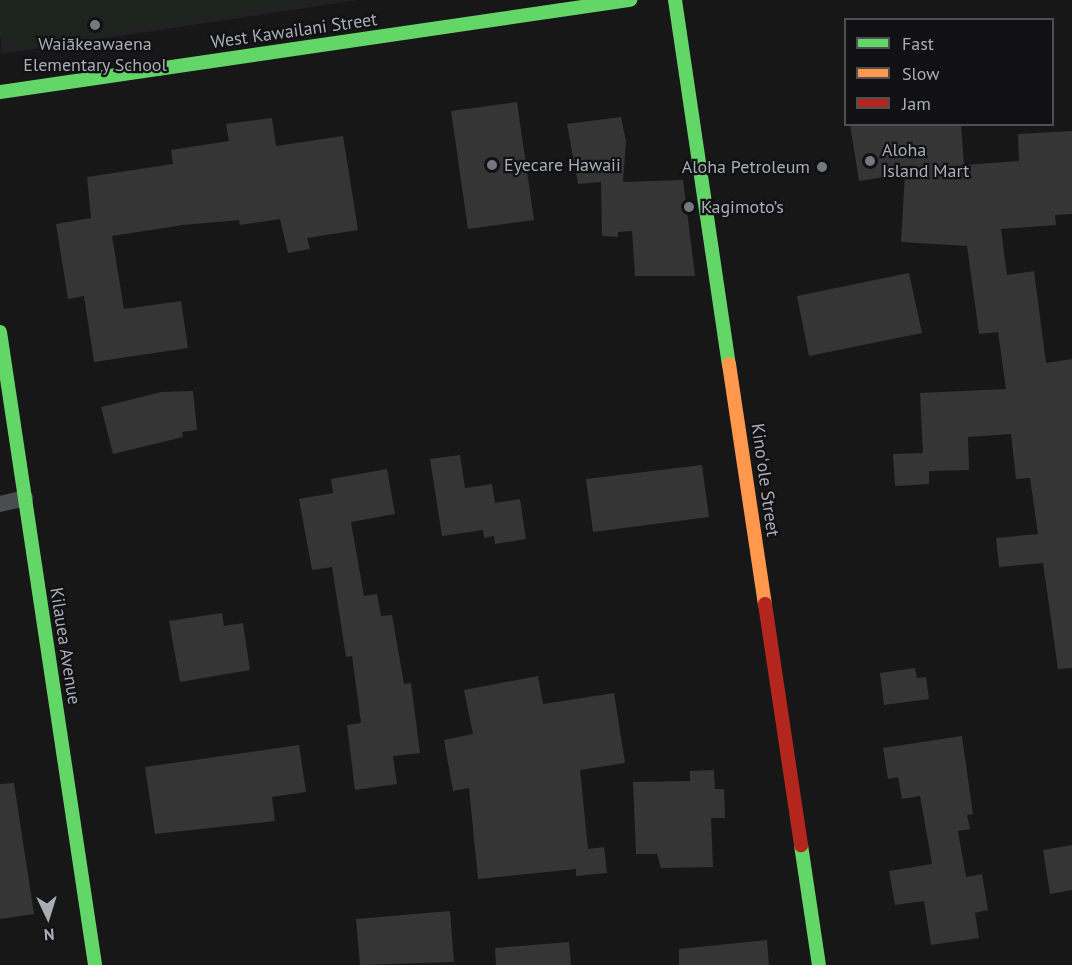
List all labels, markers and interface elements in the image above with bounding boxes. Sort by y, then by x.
street label: West Kawailani Street [209,9,379,53]
marker: Waiākeawaena Elementary School [88,18,102,32]
legend [844,18,1054,126]
text: Fast [902,32,934,55]
place label: Waiākeawaena Elementary School [23,34,167,76]
text: Slow [902,62,940,85]
text: Jam [902,92,931,115]
place label: Aloha Island Mart [882,140,969,182]
place label: Eyecare Hawaii [504,154,621,176]
marker: Aloha Island Mart [863,154,877,168]
place label: Aloha Petroleum [682,156,810,178]
marker: Eyecare Hawaii [485,158,499,172]
marker: Aloha Petroleum [815,160,829,174]
place label: Kagimoto’s [701,196,784,218]
marker: Kagimoto’s [682,200,696,214]
street label: Kinoʻole Street [746,422,784,538]
street label: Kilauea Avenue [45,586,85,706]
north arrow [18,887,78,947]
text: N [43,925,55,945]

